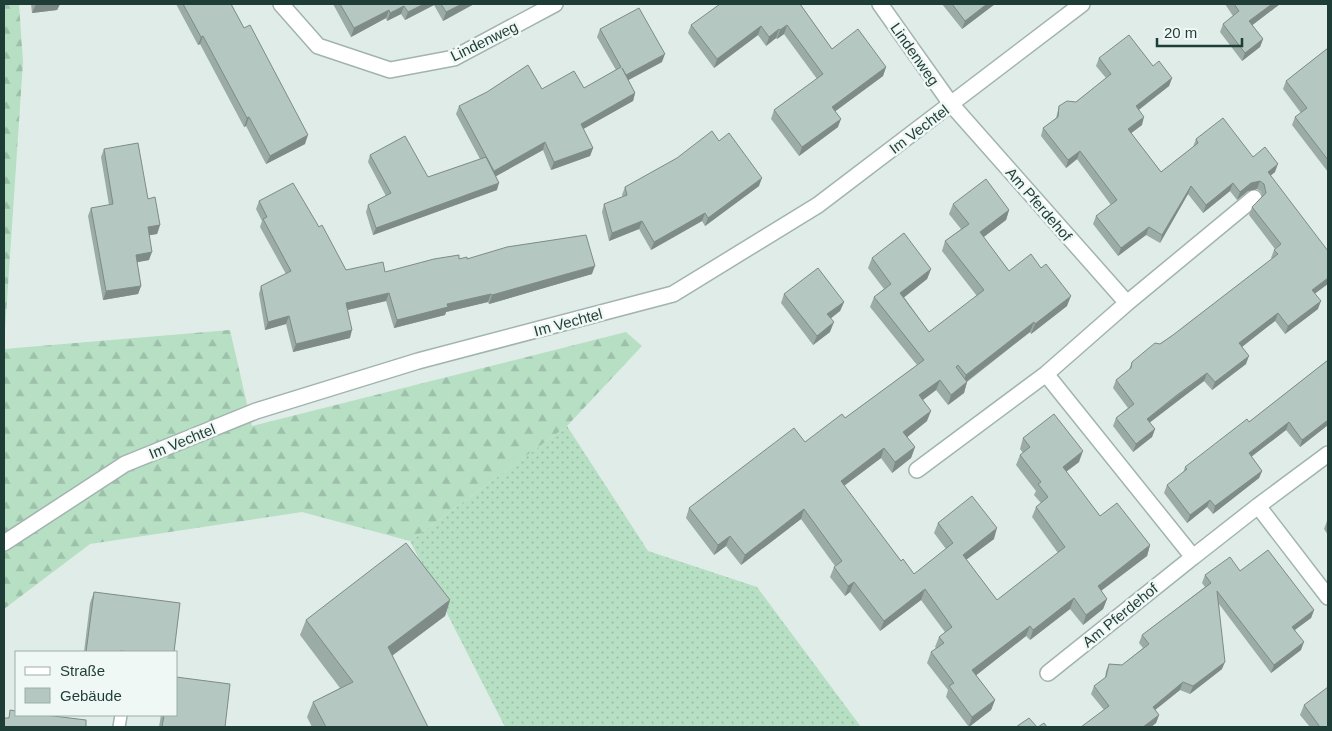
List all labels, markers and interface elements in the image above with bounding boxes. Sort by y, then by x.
scale bar [1157,15,1242,47]
street label: Lindenweg [448,17,520,65]
street label: Lindenweg [887,19,943,89]
text: 20 m [1164,24,1197,41]
street label: Im Vechtel [886,101,952,157]
street label: Am Pferdehof [1002,164,1076,245]
street label: Im Vechtel [532,305,604,339]
street label: Im Vechtel [146,420,218,462]
street label: Am Pferdehof [1079,579,1162,650]
legend [15,651,178,716]
text: Straße [60,662,105,679]
text: Gebäude [60,687,122,704]

